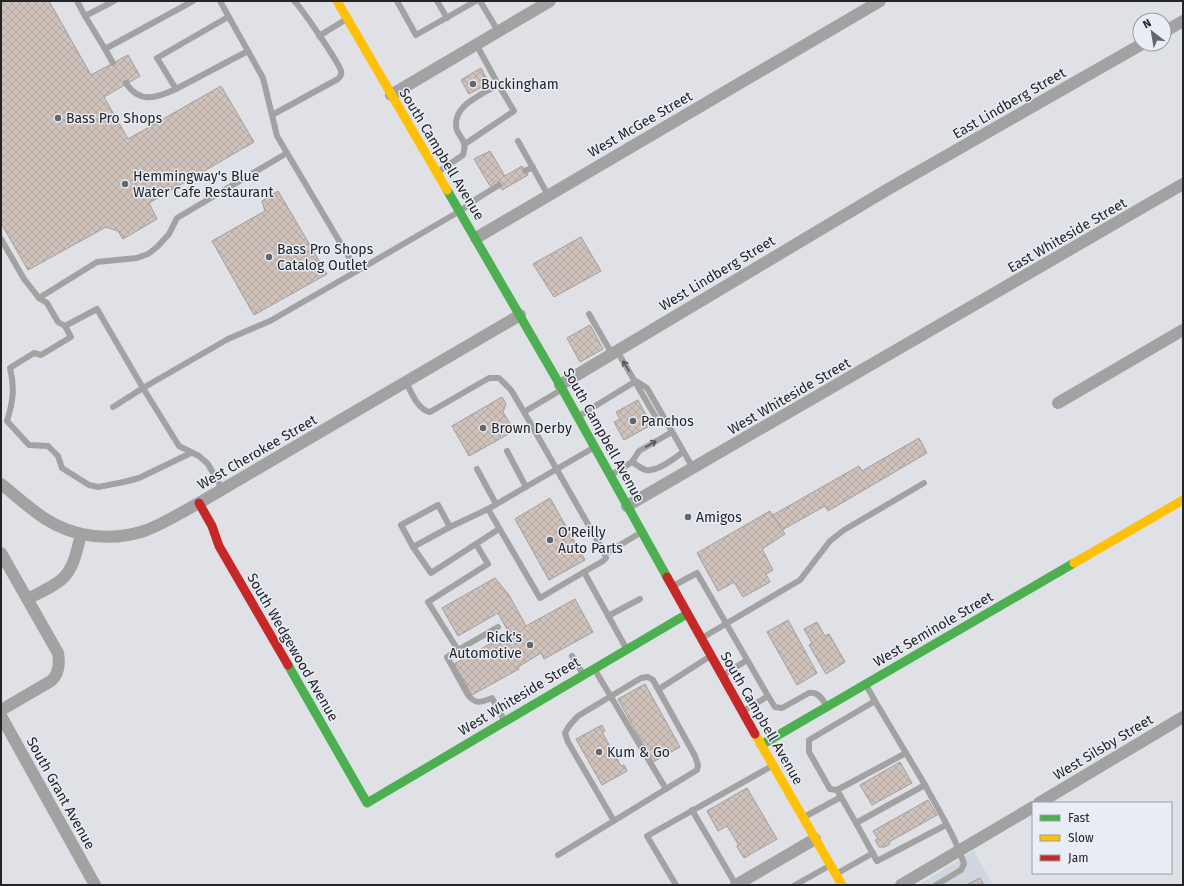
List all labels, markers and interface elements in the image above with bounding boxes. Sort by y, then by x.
north arrow [1132,12,1172,52]
text: N [1141,16,1154,31]
street label: East Lindberg Street [950,64,1070,143]
place label: Buckingham [481,76,559,93]
marker: Buckingham [468,79,478,89]
street label: South Campbell Avenue [395,85,488,223]
street label: West McGee Street [585,87,696,161]
place label: Bass Pro Shops [66,110,163,127]
marker: Bass Pro Shops [53,113,63,123]
place label: Hemmingway's Blue Water Cafe Restaurant [133,168,274,201]
marker: Hemmingway's Blue Water Cafe Restaurant [120,179,130,189]
street label: East Whiteside Street [1005,194,1131,276]
street label: West Lindberg Street [656,232,779,315]
place label: Bass Pro Shops Catalog Outlet [277,241,374,274]
marker: Bass Pro Shops Catalog Outlet [264,252,274,262]
street label: West Whiteside Street [725,354,854,438]
one-way arrow [622,360,630,372]
street label: South Campbell Avenue [560,365,648,505]
street label: West Cherokee Street [195,411,321,494]
place label: Panchos [641,413,694,430]
marker: Panchos [628,416,638,426]
place label: Brown Derby [491,420,572,437]
marker: Brown Derby [478,423,488,433]
one-way arrow [645,440,657,448]
place label: Amigos [696,509,742,526]
marker: Amigos [683,512,693,522]
place label: O'Reilly Auto Parts [558,524,623,557]
marker: O'Reilly Auto Parts [545,535,555,545]
street label: South Wedgewood Avenue [243,570,342,724]
street label: West Seminole Street [870,588,997,671]
place label: Rick's Automotive [449,629,522,662]
marker: Rick's Automotive [525,640,535,650]
street label: South Campbell Avenue [716,649,807,788]
street label: West Whiteside Street [455,653,584,739]
street label: West Silsby Street [1050,710,1157,784]
street label: South Grant Avenue [23,734,98,852]
place label: Kum & Go [607,744,670,761]
marker: Kum & Go [594,747,604,757]
legend [1032,802,1172,874]
text: Fast [1068,811,1090,825]
text: Slow [1068,831,1094,845]
text: Jam [1068,851,1088,865]

